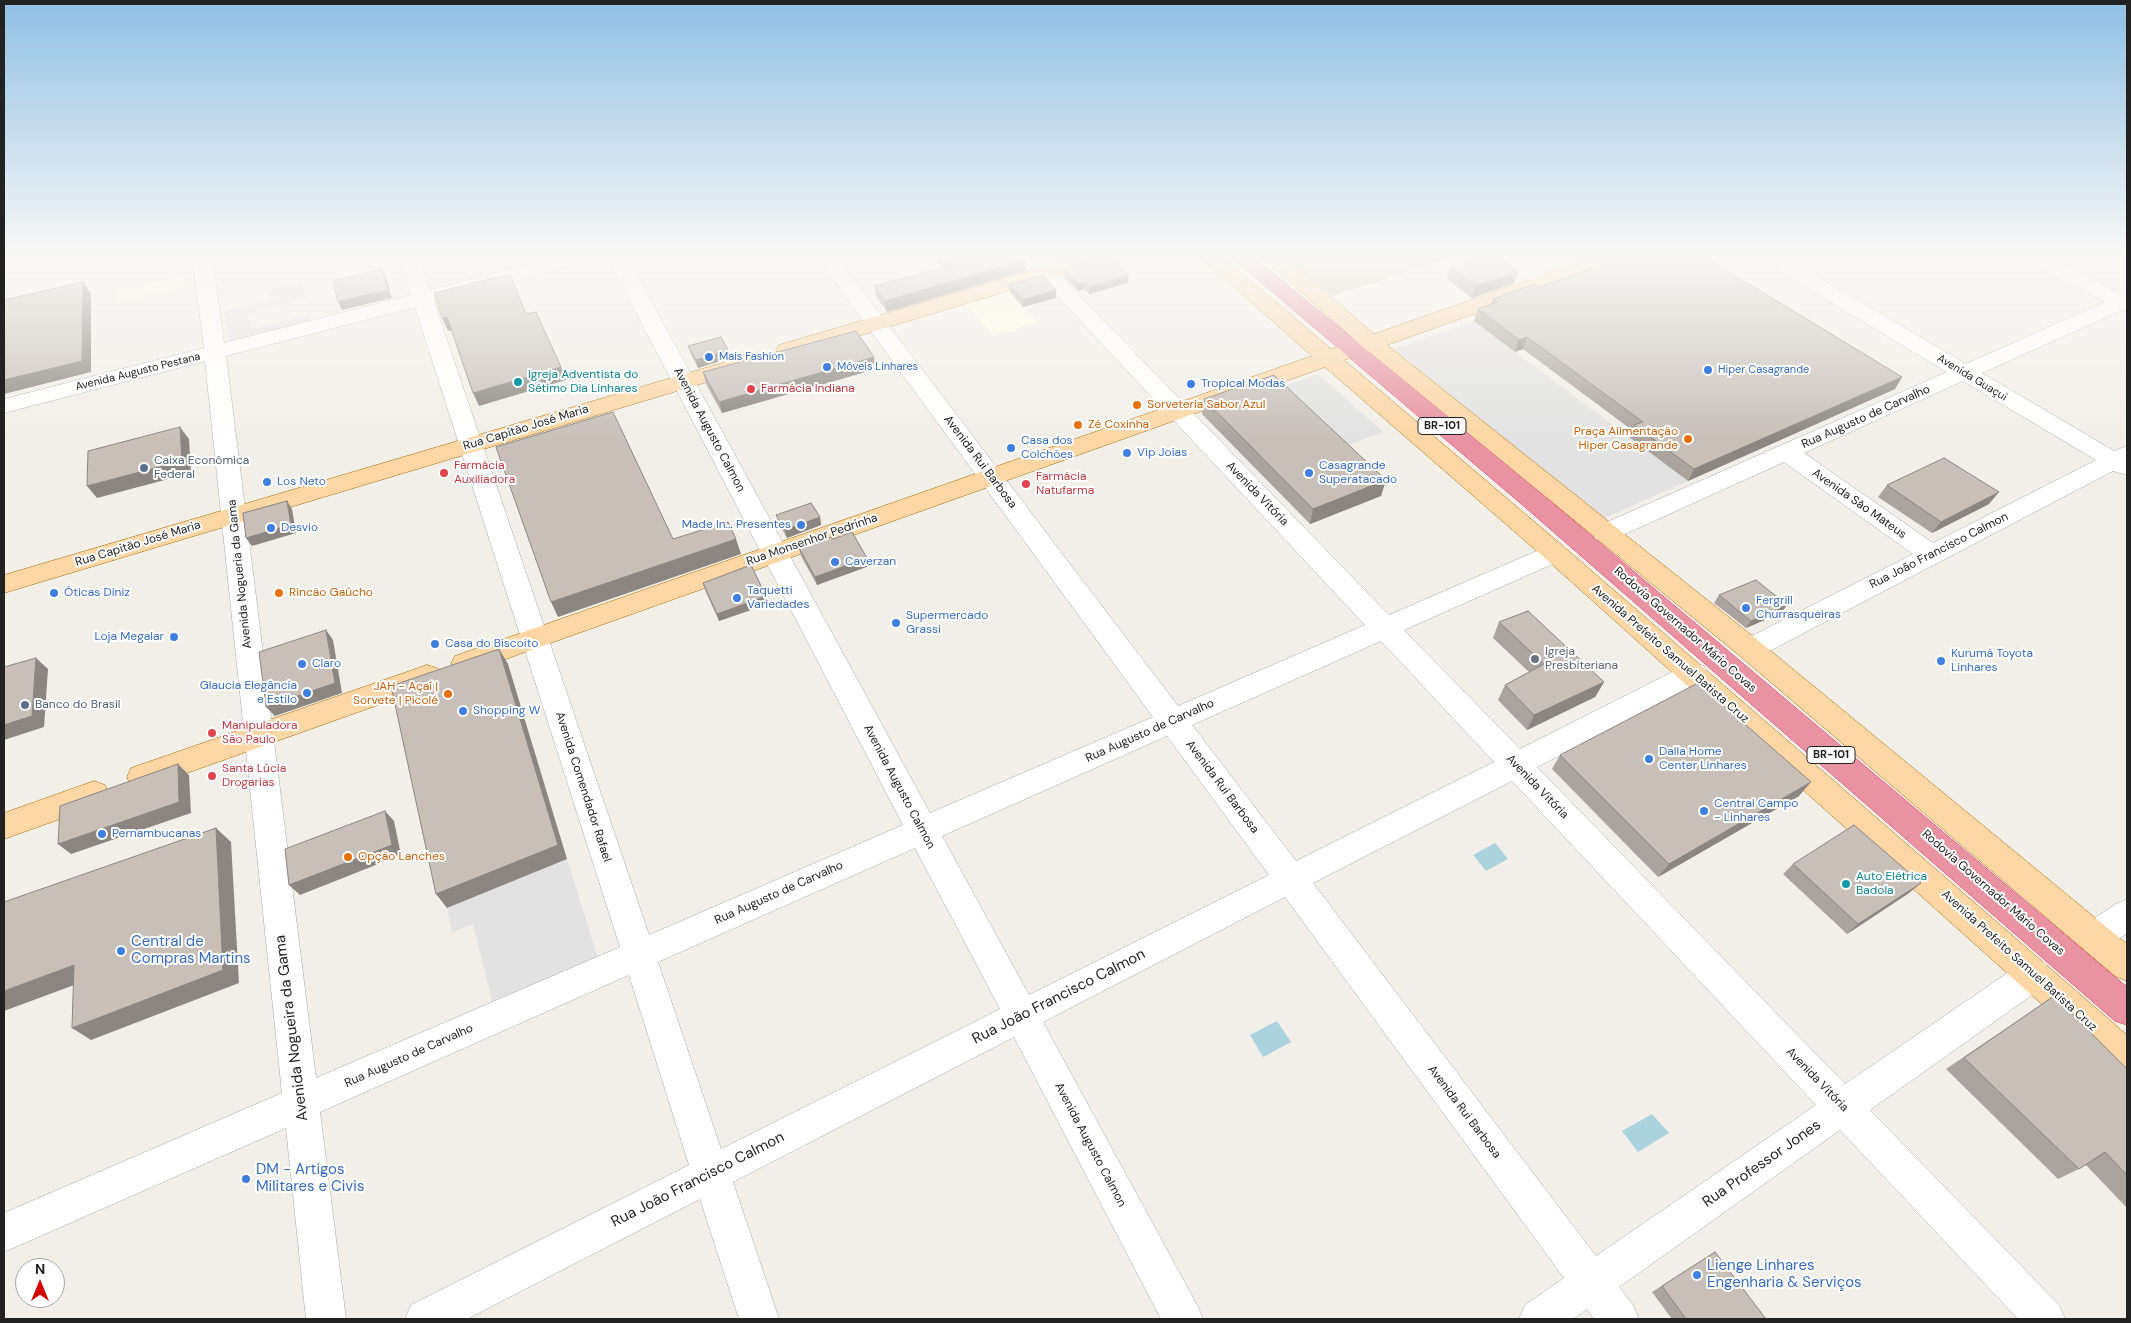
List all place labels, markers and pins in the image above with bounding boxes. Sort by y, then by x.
place label: Mais Fashion [719,350,784,364]
marker: Mais Fashion [703,351,715,363]
place label: Móveis Linhares [837,360,918,374]
marker: Móveis Linhares [821,361,833,373]
place label: Hiper Casagrande [1718,363,1809,377]
marker: Hiper Casagrande [1702,364,1714,376]
place label: Igreja Adventista do Sétimo Dia Linhares [528,368,638,396]
marker: Igreja Adventista do Sétimo Dia Linhares [512,376,524,388]
place label: Tropical Modas [1201,377,1285,391]
marker: Tropical Modas [1185,378,1197,390]
place label: Farmácia Indiana [761,382,855,396]
marker: Farmácia Indiana [745,383,757,395]
place label: Sorveteria Sabor Azul [1147,398,1265,412]
marker: Sorveteria Sabor Azul [1131,399,1143,411]
place label: Zé Coxinha [1088,418,1149,432]
marker: Zé Coxinha [1072,419,1084,431]
place label: Praça Alimentação Hiper Casagrande [1574,425,1678,453]
marker: Praça Alimentação Hiper Casagrande [1682,433,1694,445]
place label: Casa dos Colchões [1021,434,1073,462]
marker: Casa dos Colchões [1005,442,1017,454]
place label: Vip Joias [1137,446,1187,460]
marker: Vip Joias [1121,447,1133,459]
place label: Caixa Econômica Federal [154,454,249,482]
place label: Farmácia Auxiliadora [454,459,515,487]
place label: Casagrande Superatacado [1319,459,1397,487]
marker: Caixa Econômica Federal [138,462,150,474]
marker: Farmácia Auxiliadora [438,467,450,479]
marker: Casagrande Superatacado [1303,467,1315,479]
place label: Farmácia Natufarma [1036,470,1094,498]
place label: Los Neto [277,475,326,489]
marker: Los Neto [261,476,273,488]
marker: Farmácia Natufarma [1020,478,1032,490]
place label: Made In... Presentes [682,518,791,532]
marker: Made In... Presentes [795,519,807,531]
place label: Desvio [281,521,318,535]
marker: Desvio [265,522,277,534]
place label: Caverzan [845,555,896,569]
marker: Caverzan [829,556,841,568]
place label: Taquetti Variedades [747,584,809,612]
place label: Óticas Diniz [64,586,130,600]
place label: Rincão Gaúcho [289,586,373,600]
marker: Óticas Diniz [48,587,60,599]
marker: Rincão Gaúcho [273,587,285,599]
marker: Taquetti Variedades [731,592,743,604]
place label: Fergrill Churrasqueiras [1756,594,1841,622]
marker: Fergrill Churrasqueiras [1740,602,1752,614]
place label: Supermercado Grassi [906,609,988,637]
marker: Supermercado Grassi [890,617,902,629]
place label: Loja Megalar [94,630,164,644]
marker: Loja Megalar [168,631,180,643]
place label: Casa do Biscoito [445,637,538,651]
marker: Casa do Biscoito [429,638,441,650]
place label: Igreja Presbiteriana [1545,645,1618,673]
place label: Kurumá Toyota Linhares [1951,647,2033,675]
marker: Igreja Presbiteriana [1529,653,1541,665]
marker: Kurumá Toyota Linhares [1935,655,1947,667]
place label: Claro [312,657,341,671]
marker: Claro [296,658,308,670]
place label: Glaucia Elegância e Estilo [200,679,297,707]
place label: JAH - Açaí | Sorvete | Picolé [353,680,438,708]
marker: Glaucia Elegância e Estilo [301,687,313,699]
marker: JAH - Açaí | Sorvete | Picolé [442,688,454,700]
place label: Banco do Brasil [35,698,120,712]
marker: Banco do Brasil [19,699,31,711]
place label: Shopping W [473,704,540,718]
marker: Shopping W [457,705,469,717]
place label: Manipuladora São Paulo [222,719,298,747]
marker: Manipuladora São Paulo [206,727,218,739]
place label: Dalla Home Center Linhares [1659,745,1747,773]
marker: Dalla Home Center Linhares [1643,753,1655,765]
place label: Santa Lúcia Drogarias [222,762,286,790]
marker: Santa Lúcia Drogarias [206,770,218,782]
place label: Central Campo - Linhares [1714,797,1798,825]
marker: Central Campo - Linhares [1698,805,1710,817]
place label: Pernambucanas [112,827,201,841]
marker: Pernambucanas [96,828,108,840]
place label: Opção Lanches [358,850,445,864]
marker: Opção Lanches [342,851,354,863]
place label: Auto Elétrica Badola [1856,870,1927,898]
marker: Auto Elétrica Badola [1840,878,1852,890]
place label: Central de Compras Martins [131,933,251,968]
marker: Central de Compras Martins [115,945,127,957]
place label: DM - Artigos Militares e Civis [256,1161,364,1196]
marker: DM - Artigos Militares e Civis [240,1173,252,1185]
place label: Lienge Linhares Engenharia & Serviços [1707,1257,1862,1292]
marker: Lienge Linhares Engenharia & Serviços [1691,1269,1703,1281]

